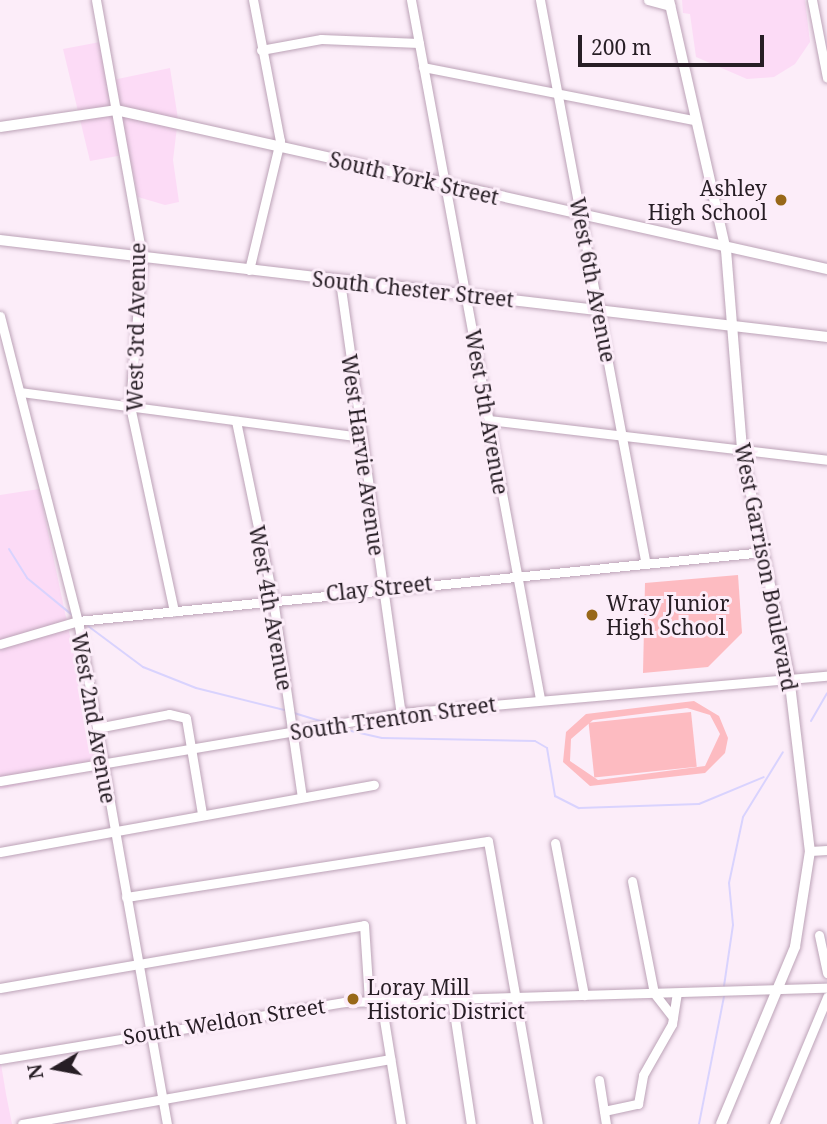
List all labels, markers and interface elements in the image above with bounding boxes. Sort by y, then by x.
scale bar [582,21,768,65]
text: 200 m [591,33,652,61]
street label: South York Street [327,146,501,210]
place label: Ashley High School [648,175,767,225]
marker: Ashley High School [773,192,789,208]
street label: West 6th Avenue [565,195,621,365]
street label: West 3rd Avenue [122,242,150,412]
street label: South Chester Street [311,266,515,312]
street label: West 5th Avenue [460,327,514,497]
street label: West Harvie Avenue [336,353,390,557]
street label: West Garrison Boulevard [730,441,802,693]
street label: West 4th Avenue [244,523,298,693]
street label: Clay Street [325,570,433,606]
place label: Wray Junior High School [606,590,729,640]
marker: Wray Junior High School [584,607,600,623]
street label: West 2nd Avenue [67,631,121,805]
street label: South Trenton Street [288,691,498,745]
place label: Loray Mill Historic District [367,974,525,1024]
marker: Loray Mill Historic District [345,991,361,1007]
street label: South Weldon Street [121,993,327,1049]
north arrow [21,1033,91,1103]
text: N [21,1062,49,1081]

